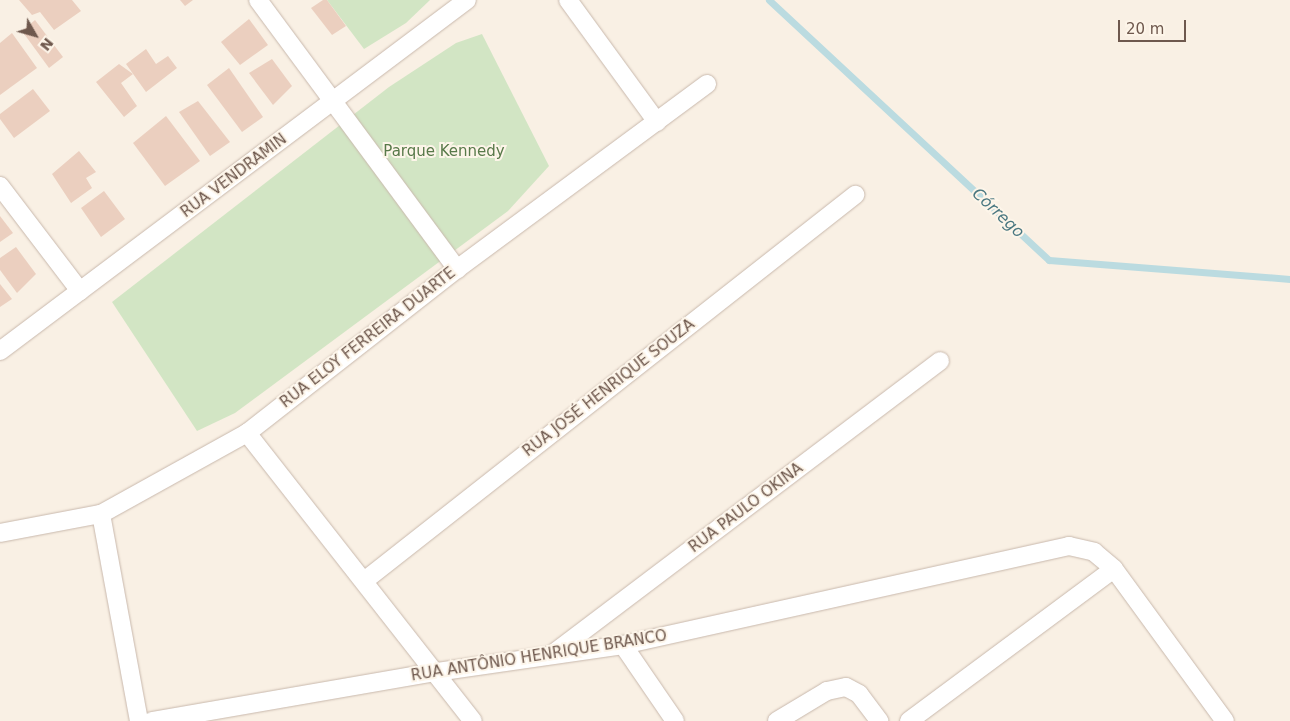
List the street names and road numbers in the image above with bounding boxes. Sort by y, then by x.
street label: RUA VENDRAMIN [178,130,290,222]
street label: RUA ELOY FERREIRA DUARTE [277,264,459,412]
street label: RUA JOSÉ HENRIQUE SOUZA [520,315,698,461]
street label: RUA PAULO OKINA [686,459,806,557]
street label: RUA ANTÔNIO HENRIQUE BRANCO [410,627,668,685]

